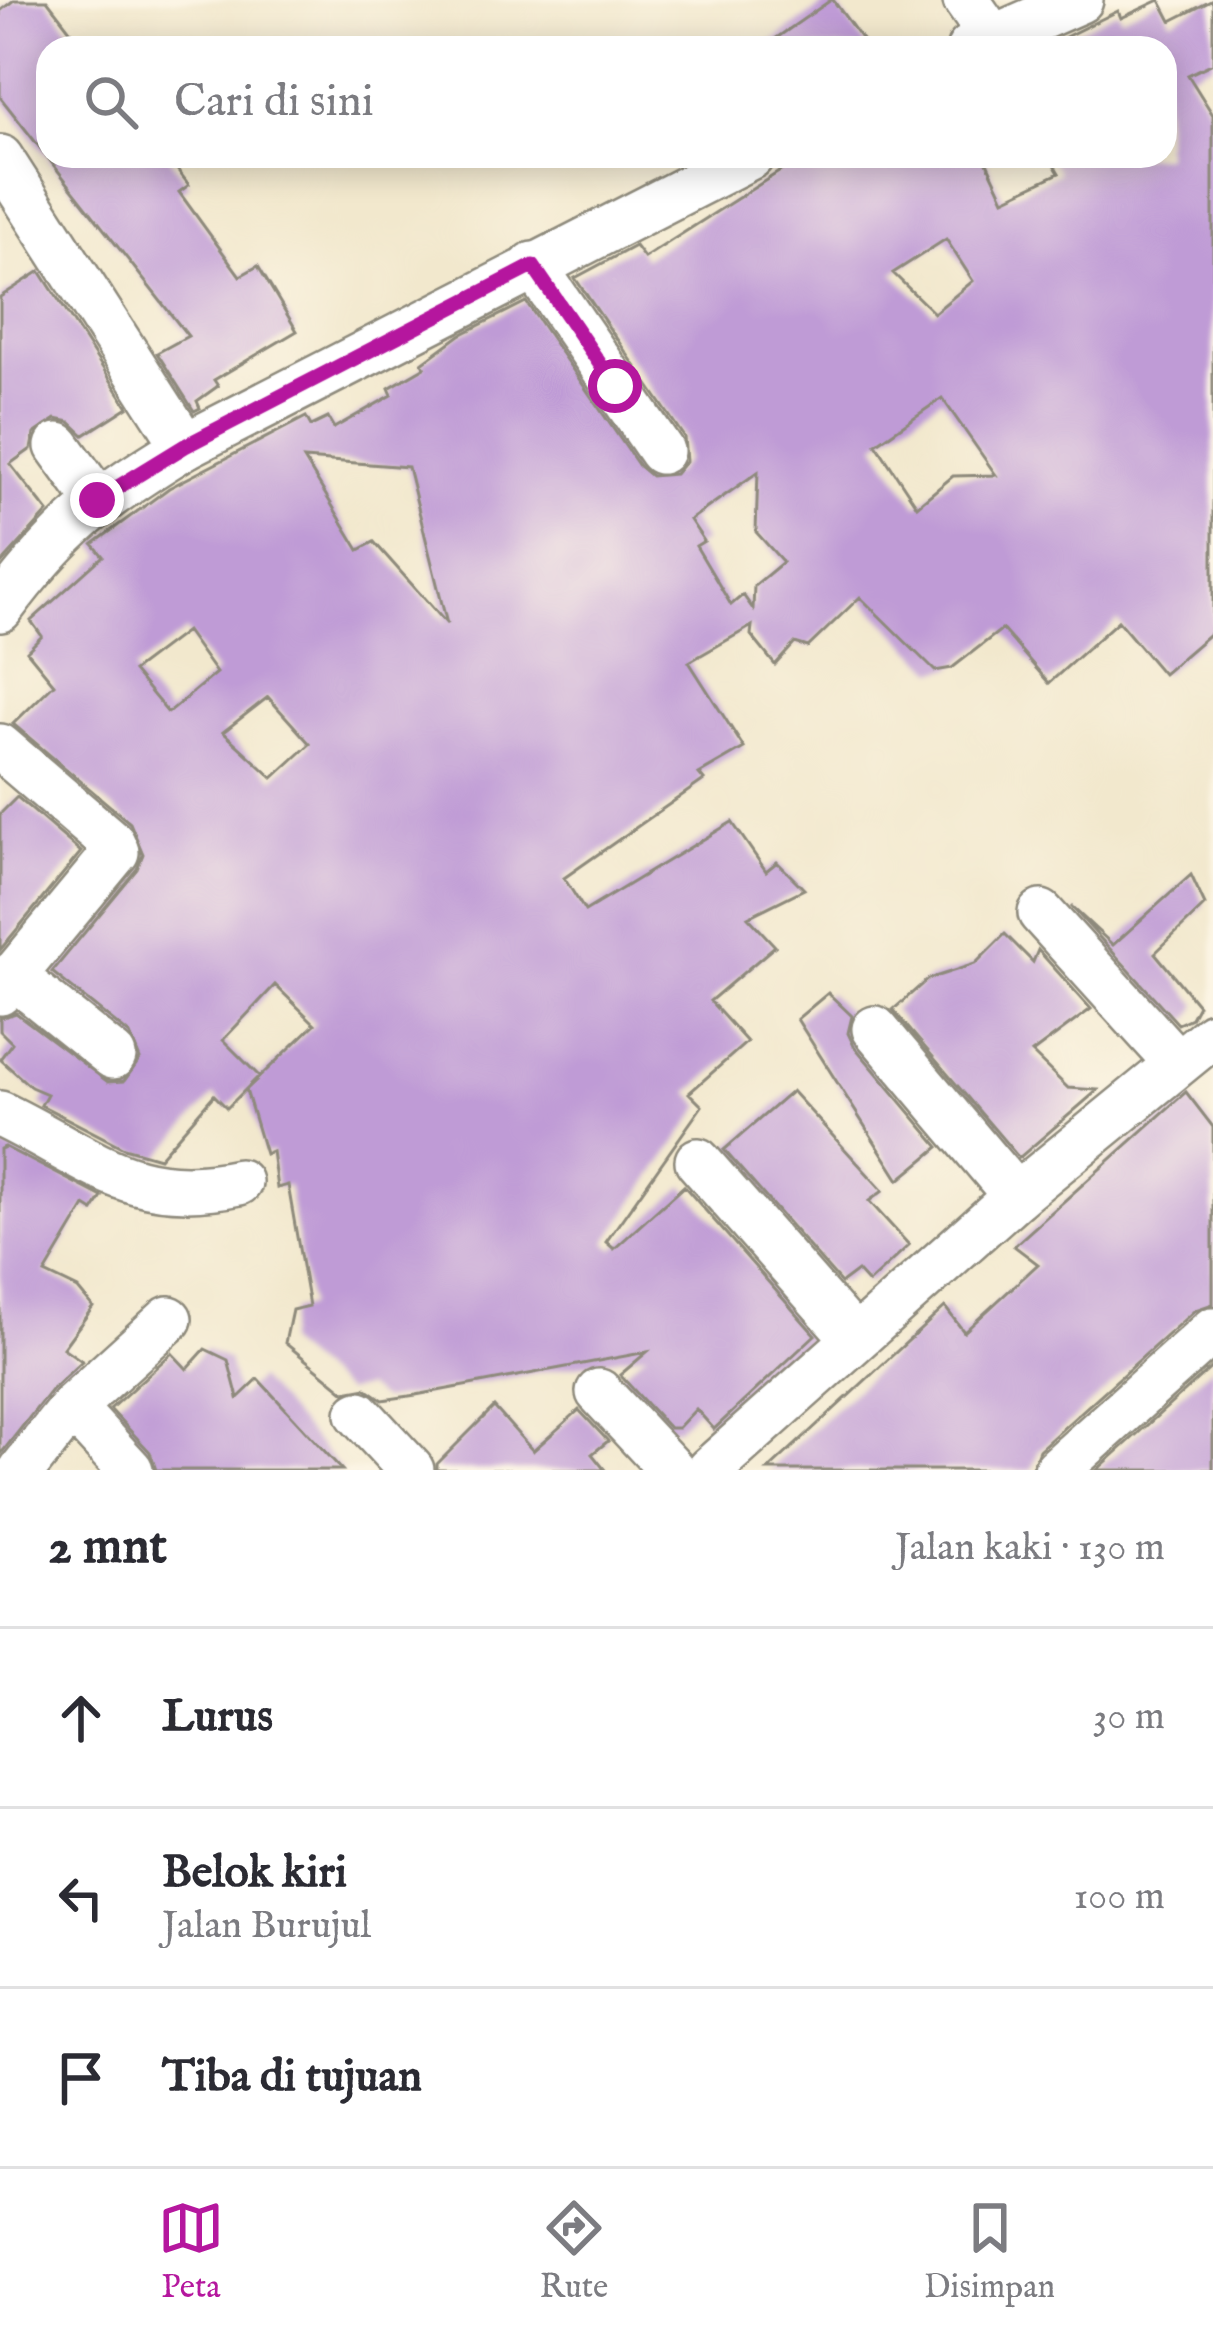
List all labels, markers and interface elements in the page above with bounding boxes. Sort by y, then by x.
search box [36,36,1177,168]
icon: search [78,69,144,135]
text: Cari di sini [174,74,374,131]
route start [588,359,642,413]
route end [70,473,124,527]
text: 2 mnt [48,1516,167,1581]
text: Jalan kaki · 130 m [895,1524,1165,1573]
icon: ahead [48,1685,114,1751]
text: Lurus [162,1689,273,1746]
text: 30 m [1093,1693,1165,1742]
text: Belok kiri [162,1845,347,1902]
icon: left [48,1865,114,1931]
text: 100 m [1074,1873,1165,1922]
text: Jalan Burujul [162,1902,371,1951]
icon: arrive [48,2045,114,2111]
text: Tiba di tujuan [162,2049,422,2106]
tab: Peta [158,2195,224,2309]
tab: Rute [540,2195,608,2309]
tab: Disimpan [924,2195,1055,2309]

